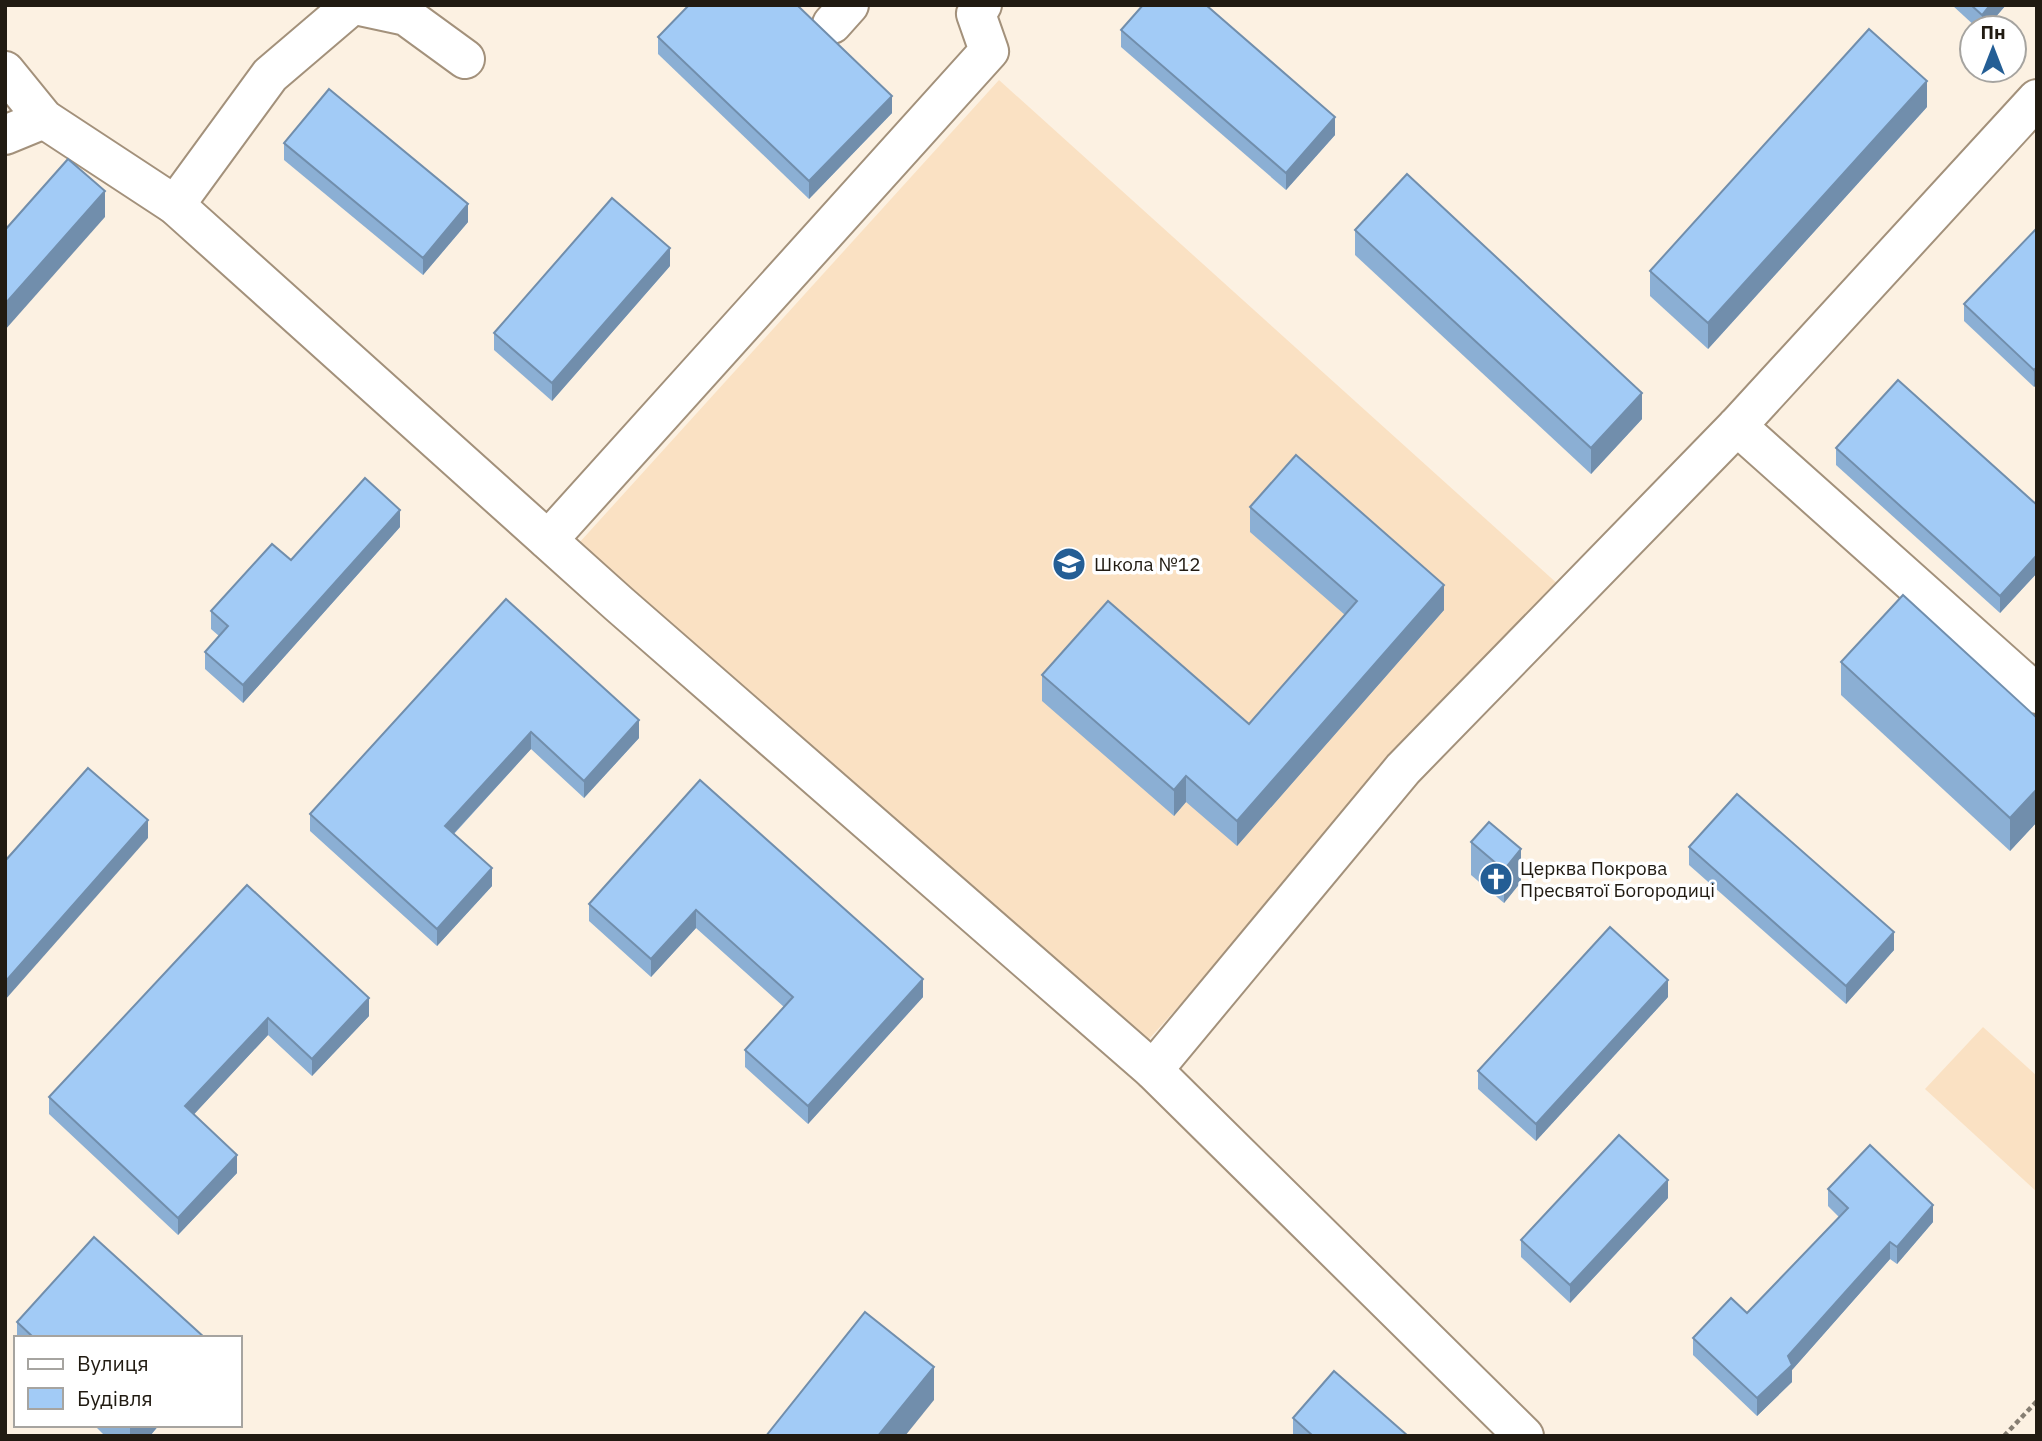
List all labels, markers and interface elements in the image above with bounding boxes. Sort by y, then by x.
north arrow [1958,14,2028,84]
text: Пн [1980,20,2006,44]
school or university icon: Школа №12 [1050,545,1088,583]
place label: Школа №12 [1094,552,1201,576]
place label: Церква Покрова Пресвятої Богородиці [1520,856,1715,902]
church icon: Церква Покрова Пресвятої Богородиці [1477,860,1515,898]
legend [14,1336,242,1427]
text: Вулиця [77,1349,149,1377]
text: Будівля [77,1384,153,1412]

